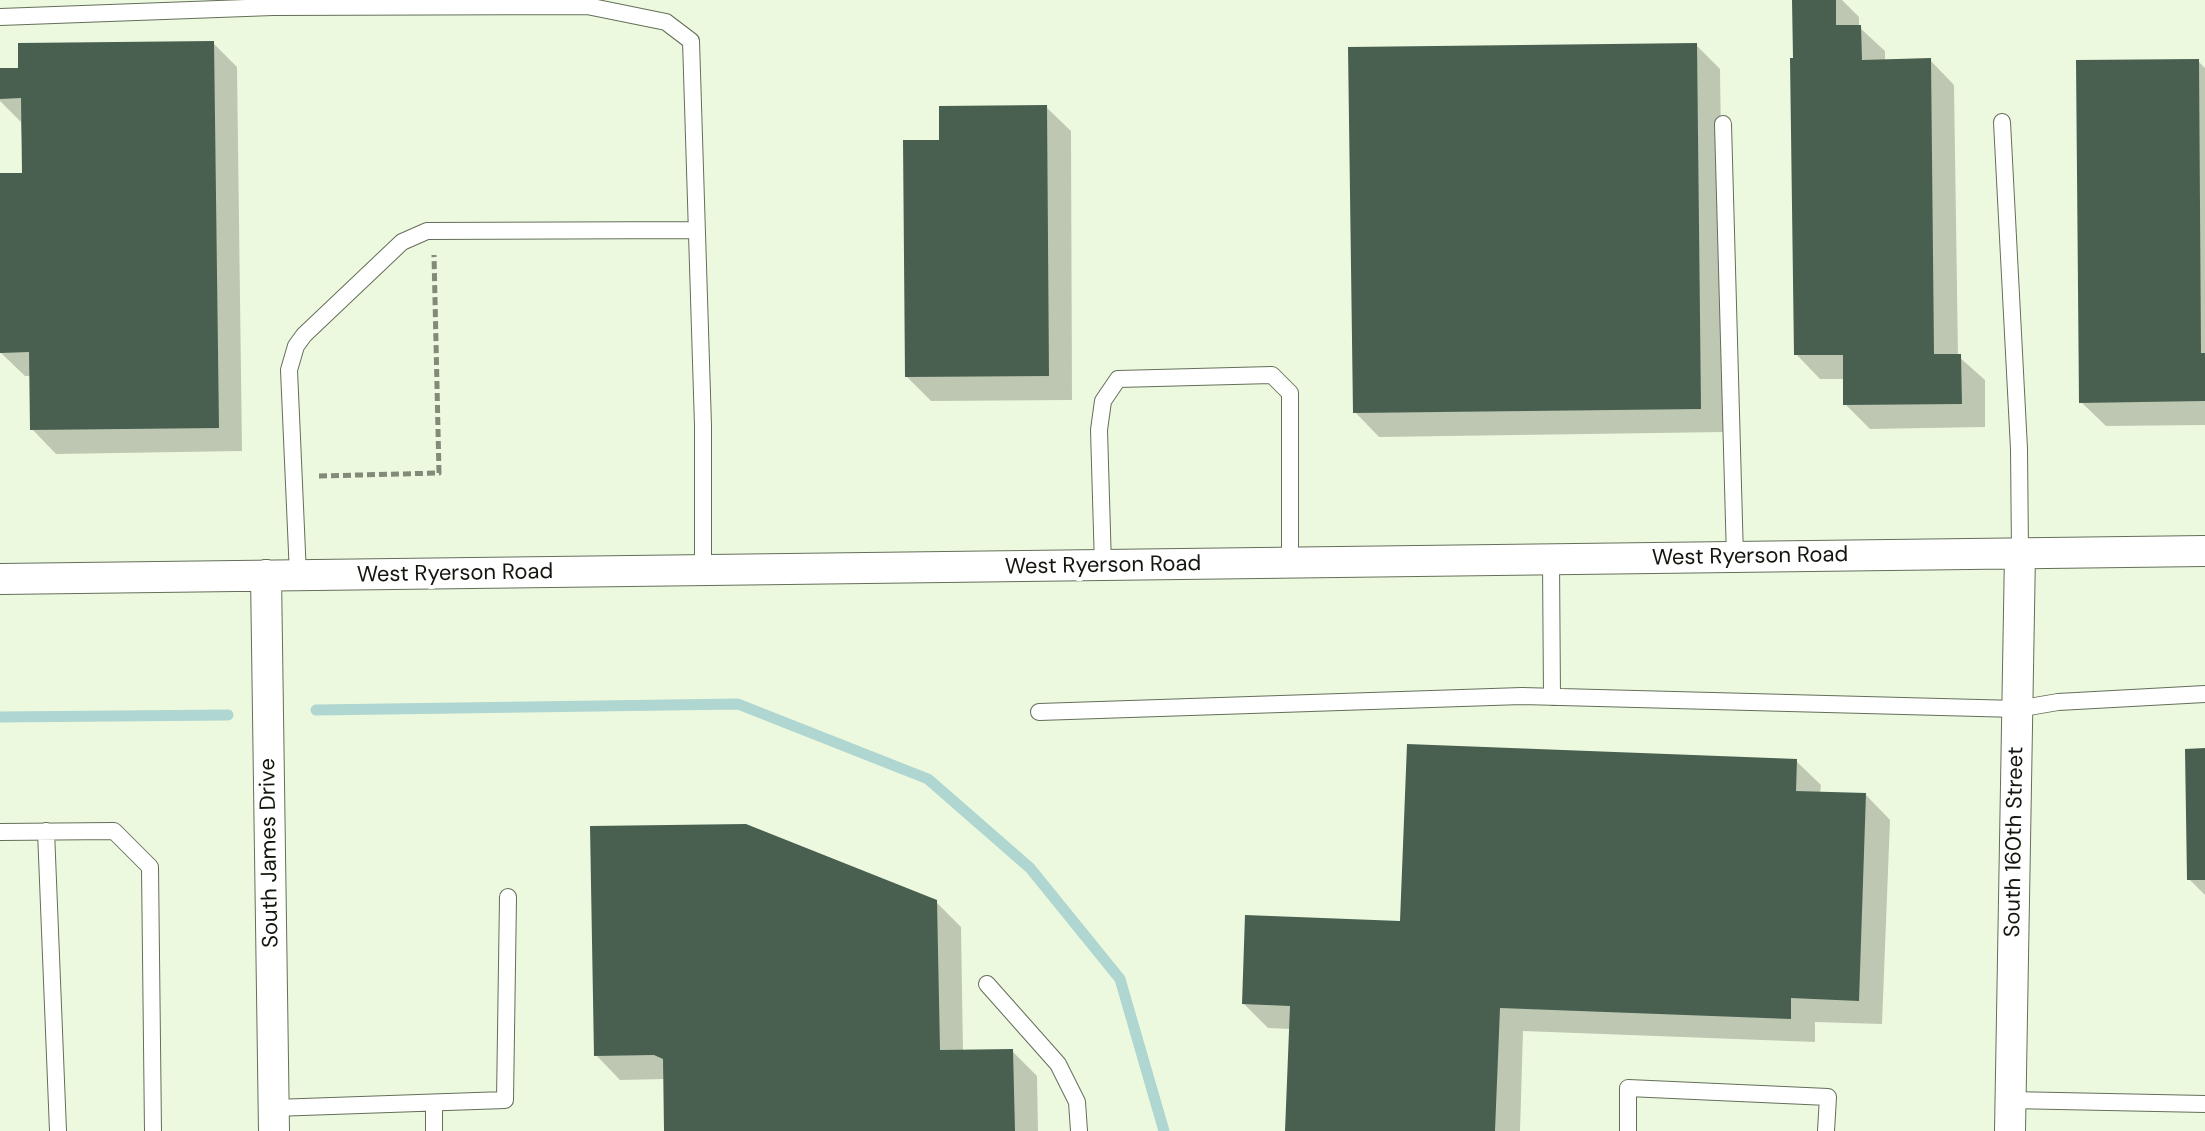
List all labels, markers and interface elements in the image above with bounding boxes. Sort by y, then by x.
street label: West Ryerson Road [1652,542,1848,572]
street label: West Ryerson Road [1005,551,1201,581]
street label: West Ryerson Road [357,559,553,589]
street label: South 160th Street [2000,746,2030,938]
street label: South James Drive [255,758,285,948]

